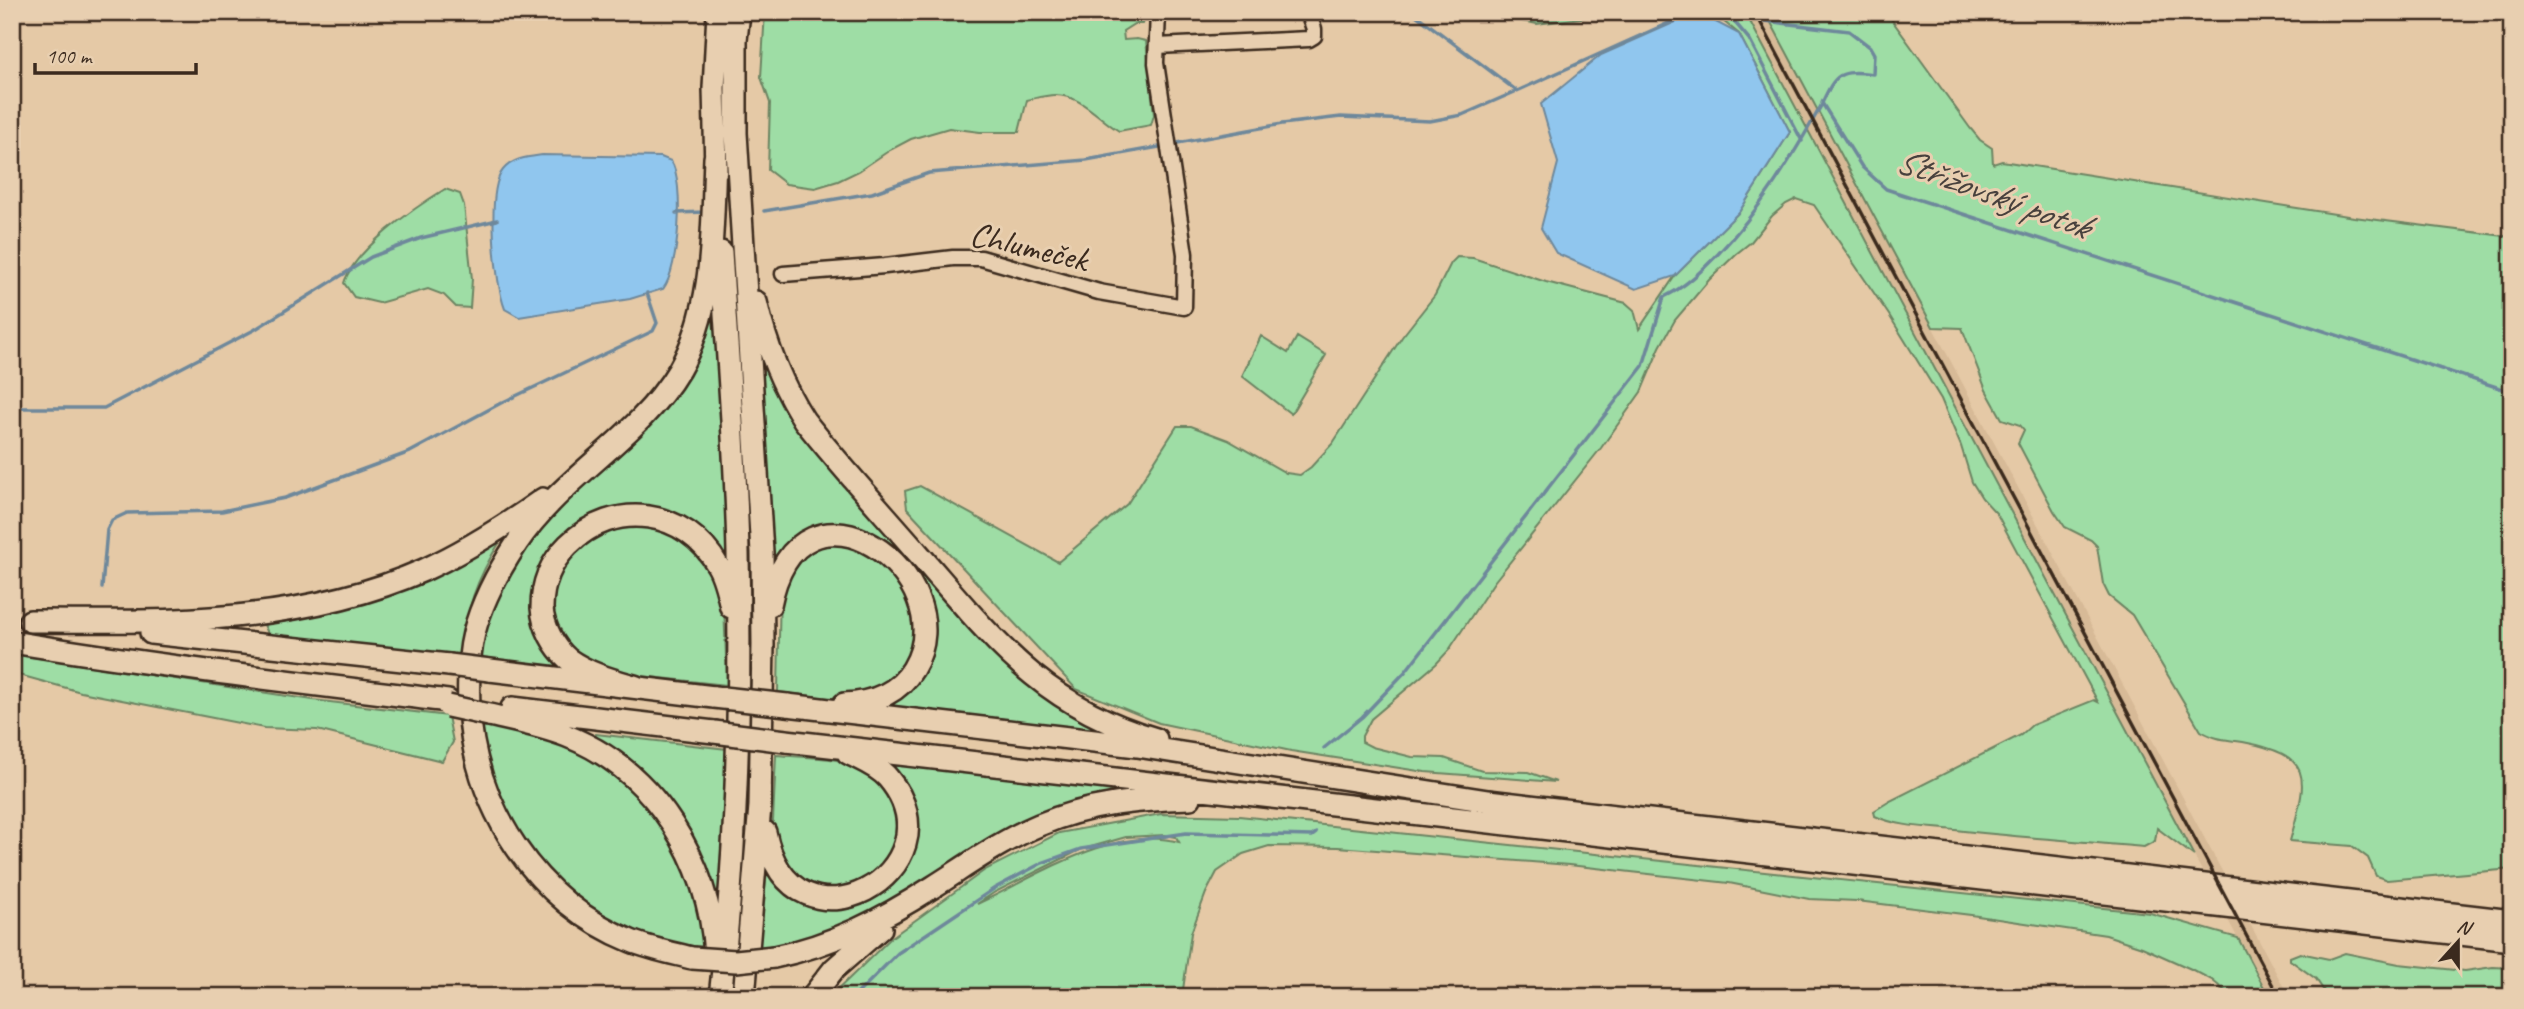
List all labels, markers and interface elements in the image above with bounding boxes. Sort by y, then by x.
scale bar [35,32,196,76]
text: 100 m [46,43,93,69]
water label: Střížovský potok [1890,136,2103,252]
street label: Chlumeček [966,211,1095,283]
north arrow [2422,908,2492,978]
text: N [2454,914,2477,942]

